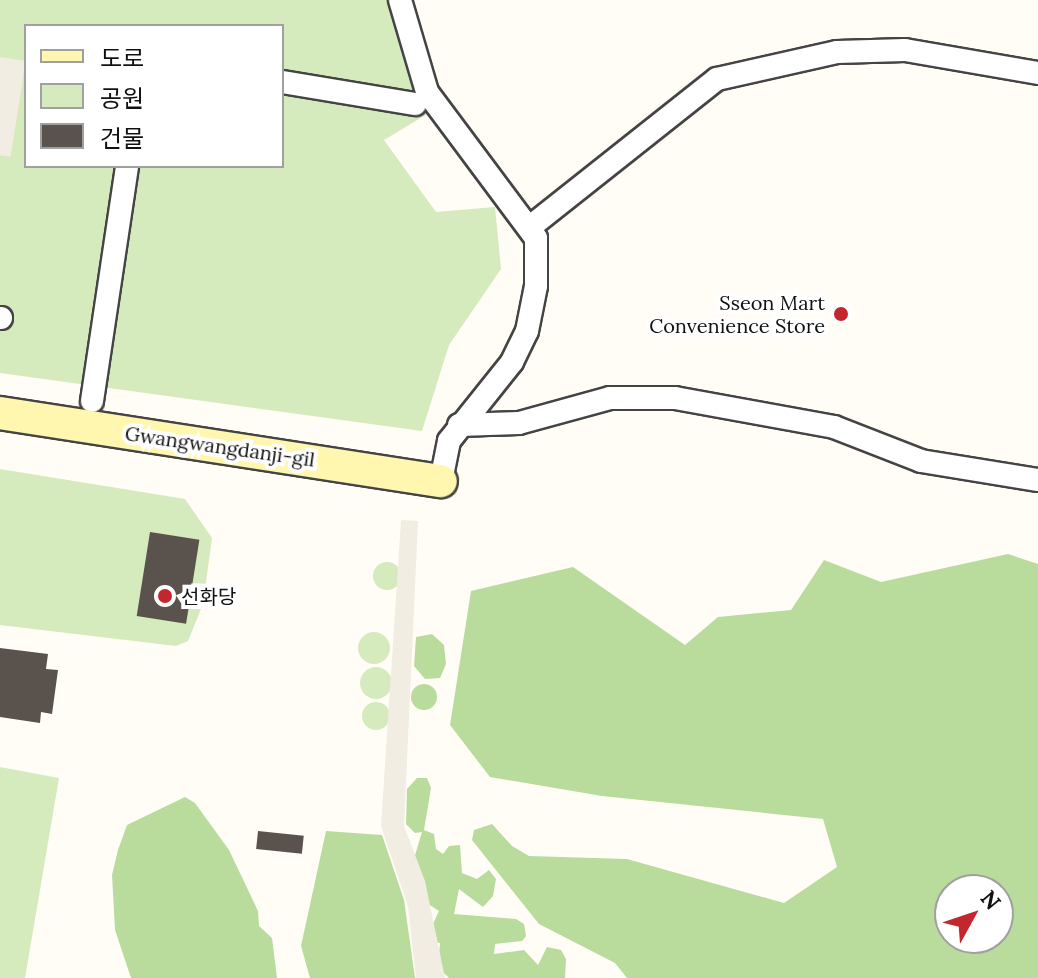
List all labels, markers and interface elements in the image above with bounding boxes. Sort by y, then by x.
legend [24,24,284,168]
text: 도로 [100,43,144,74]
text: 공원 [100,83,144,114]
text: 건물 [100,123,144,154]
place label: Sseon Mart Convenience Store [649,290,825,337]
marker: Sseon Mart Convenience Store [832,305,850,323]
street label: Gwangwangdanji-gil [123,421,317,471]
place label: 선화당 [181,584,236,608]
marker: 선화당 [156,587,174,605]
north arrow [934,874,1014,954]
text: N [975,884,1007,915]

